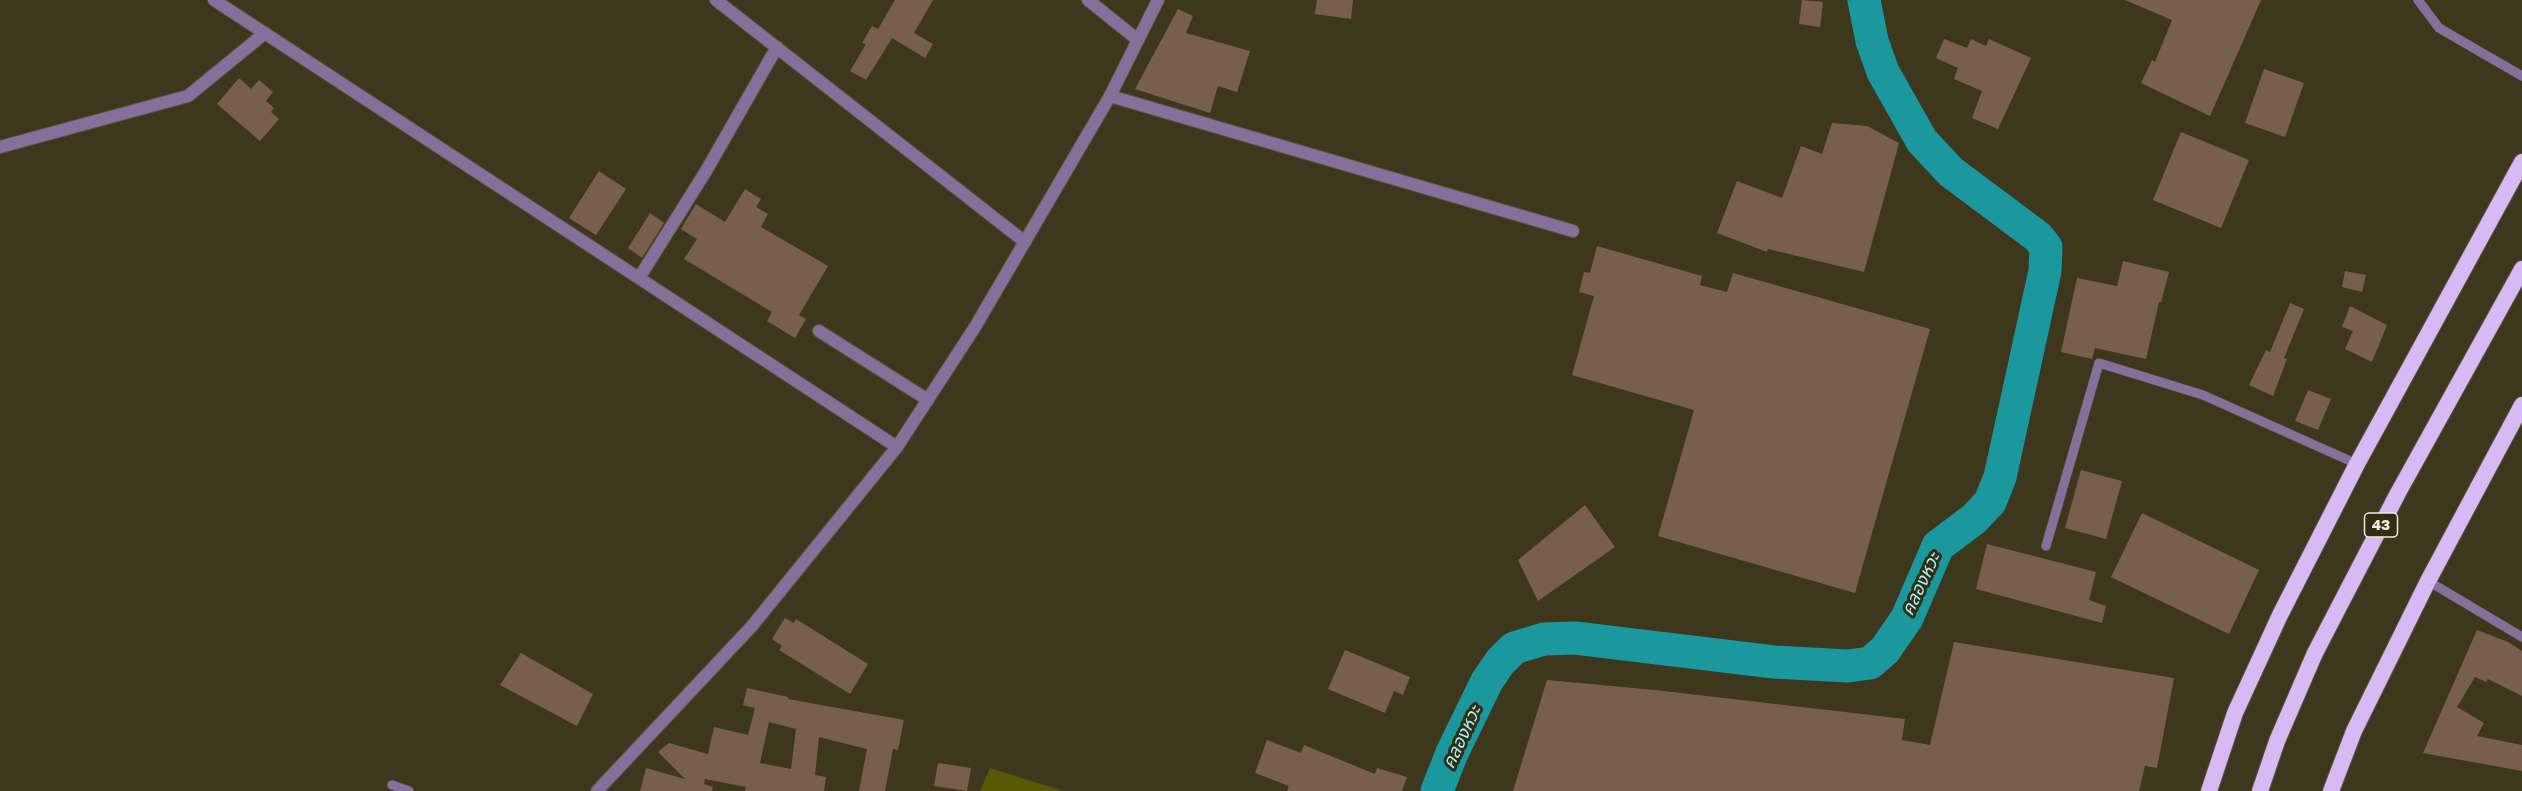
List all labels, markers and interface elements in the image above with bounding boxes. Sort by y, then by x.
road number: 43 [2364,513,2398,537]
water label: คลองหวะ [1897,549,1945,619]
water label: คลองหวะ [1438,702,1486,772]

